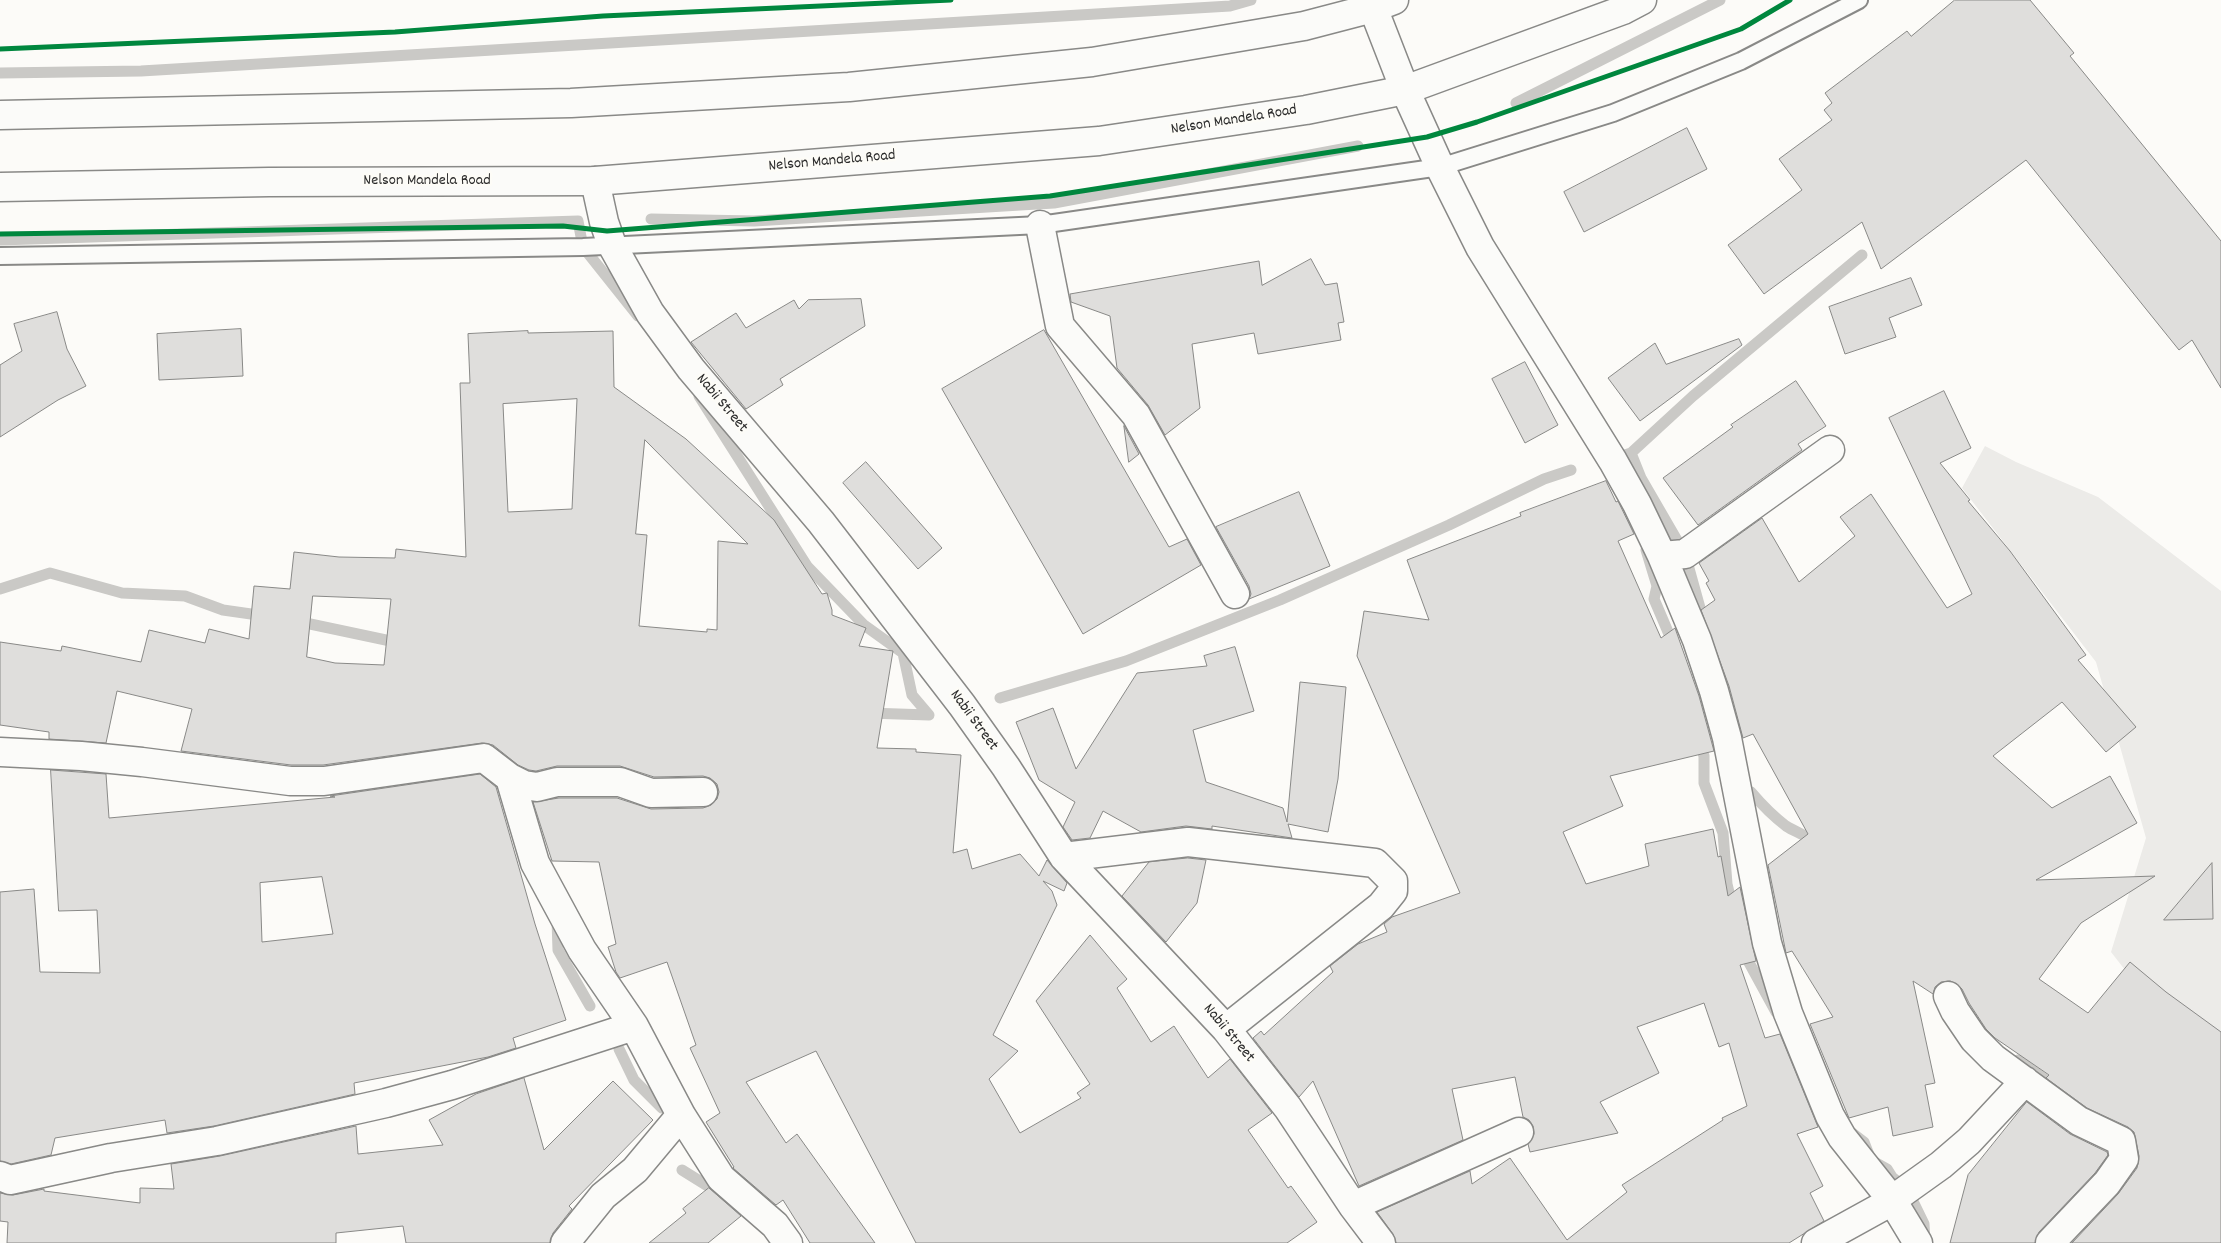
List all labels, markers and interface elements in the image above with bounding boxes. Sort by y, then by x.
street label: Nelson Mandela Road [1170,102,1298,140]
street label: Nelson Mandela Road [768,147,896,177]
street label: Nelson Mandela Road [363,172,491,192]
street label: Nabii Street [691,371,751,437]
street label: Nabii Street [944,687,1002,755]
street label: Nabii Street [1198,1001,1258,1067]

